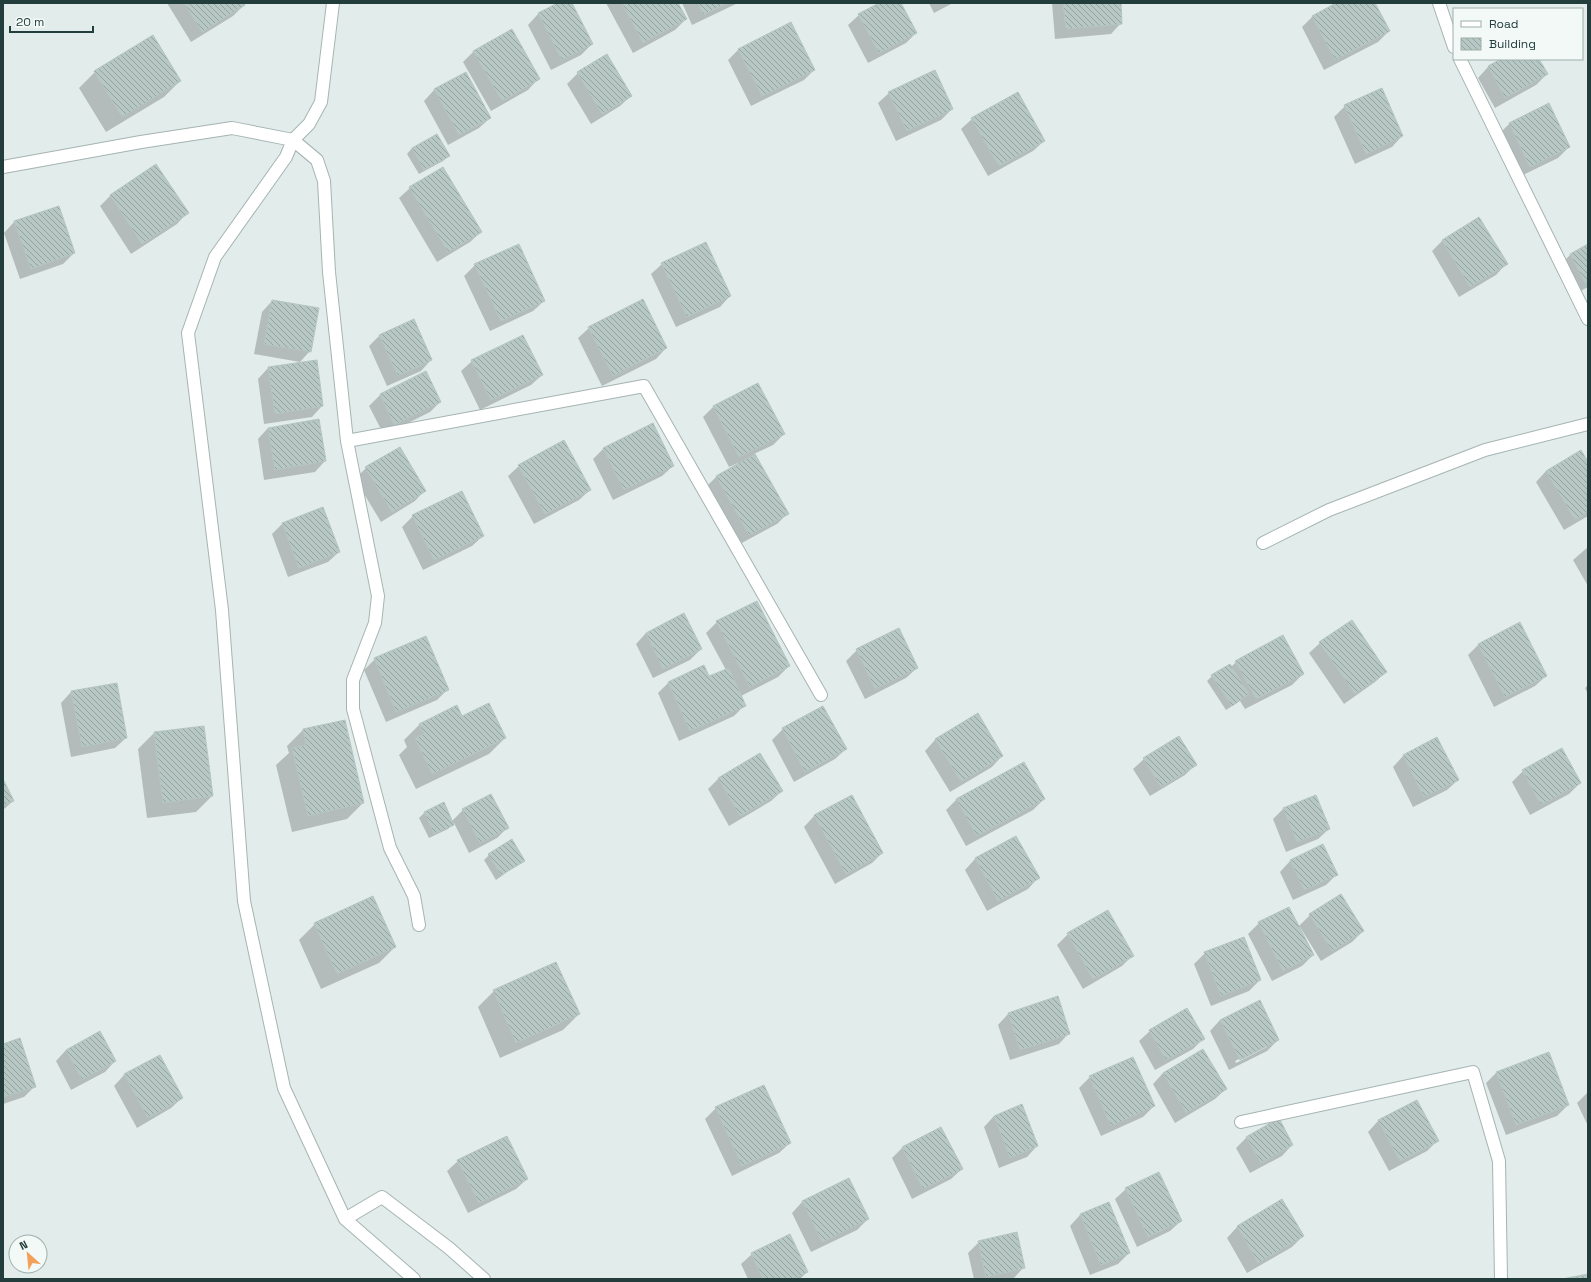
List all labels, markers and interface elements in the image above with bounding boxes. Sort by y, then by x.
scale bar [10,8,93,34]
legend [1453,8,1583,60]
text: 20 m [16,14,44,30]
text: Road [1489,16,1518,32]
text: Building [1489,36,1536,52]
north arrow [8,1234,48,1274]
text: N [17,1237,30,1253]

